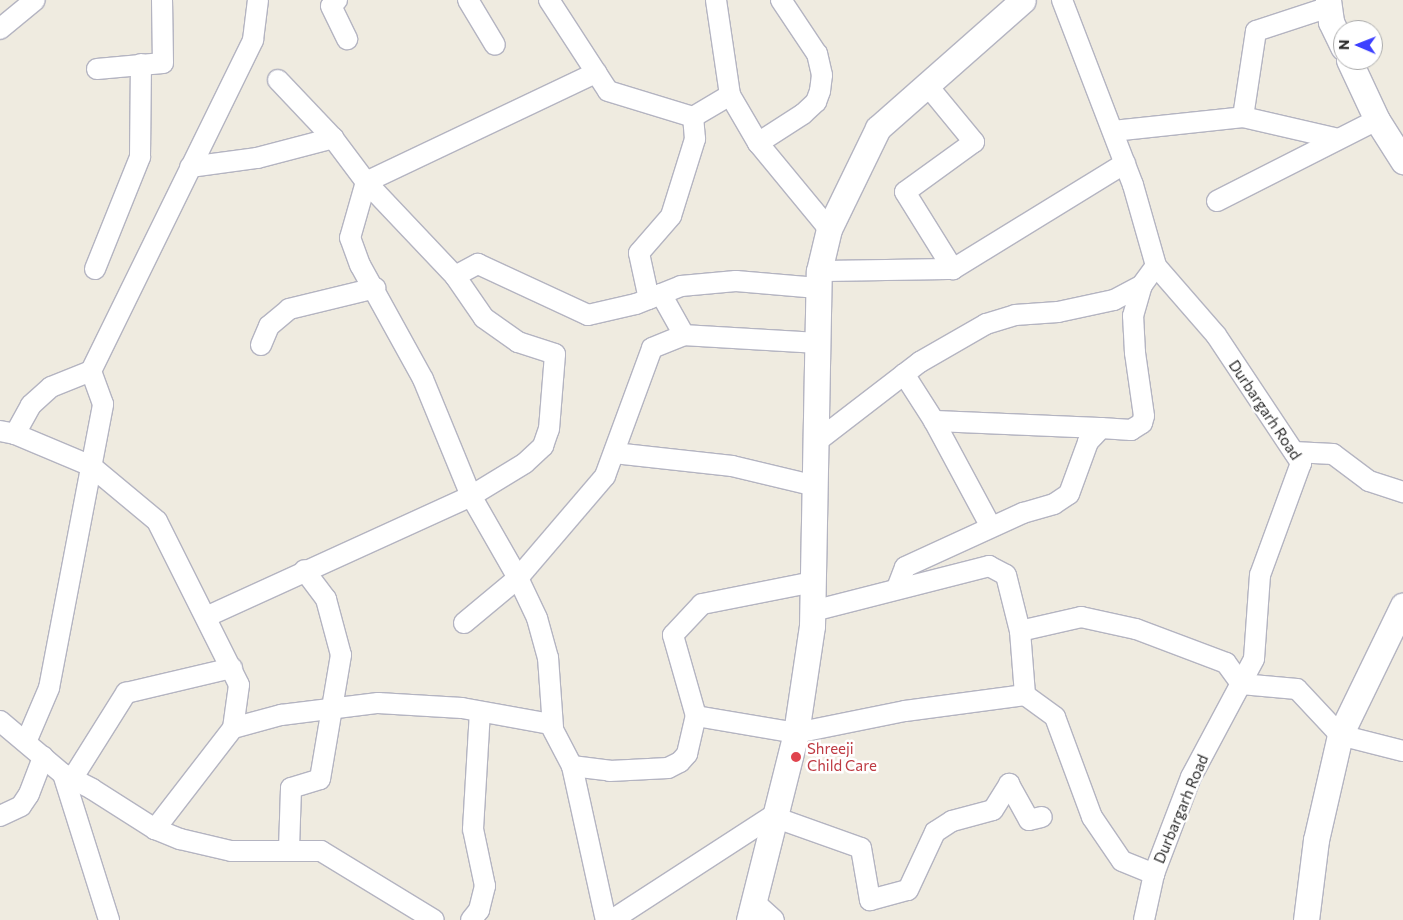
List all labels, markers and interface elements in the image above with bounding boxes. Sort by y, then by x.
north arrow [1333,20,1383,70]
text: N [1335,39,1352,50]
street label: Durbargarh Road [1225,357,1305,463]
place label: Shreeji Child Care [807,739,877,774]
marker: Shreeji Child Care [789,750,803,764]
street label: Durbargarh Road [1150,752,1212,866]

